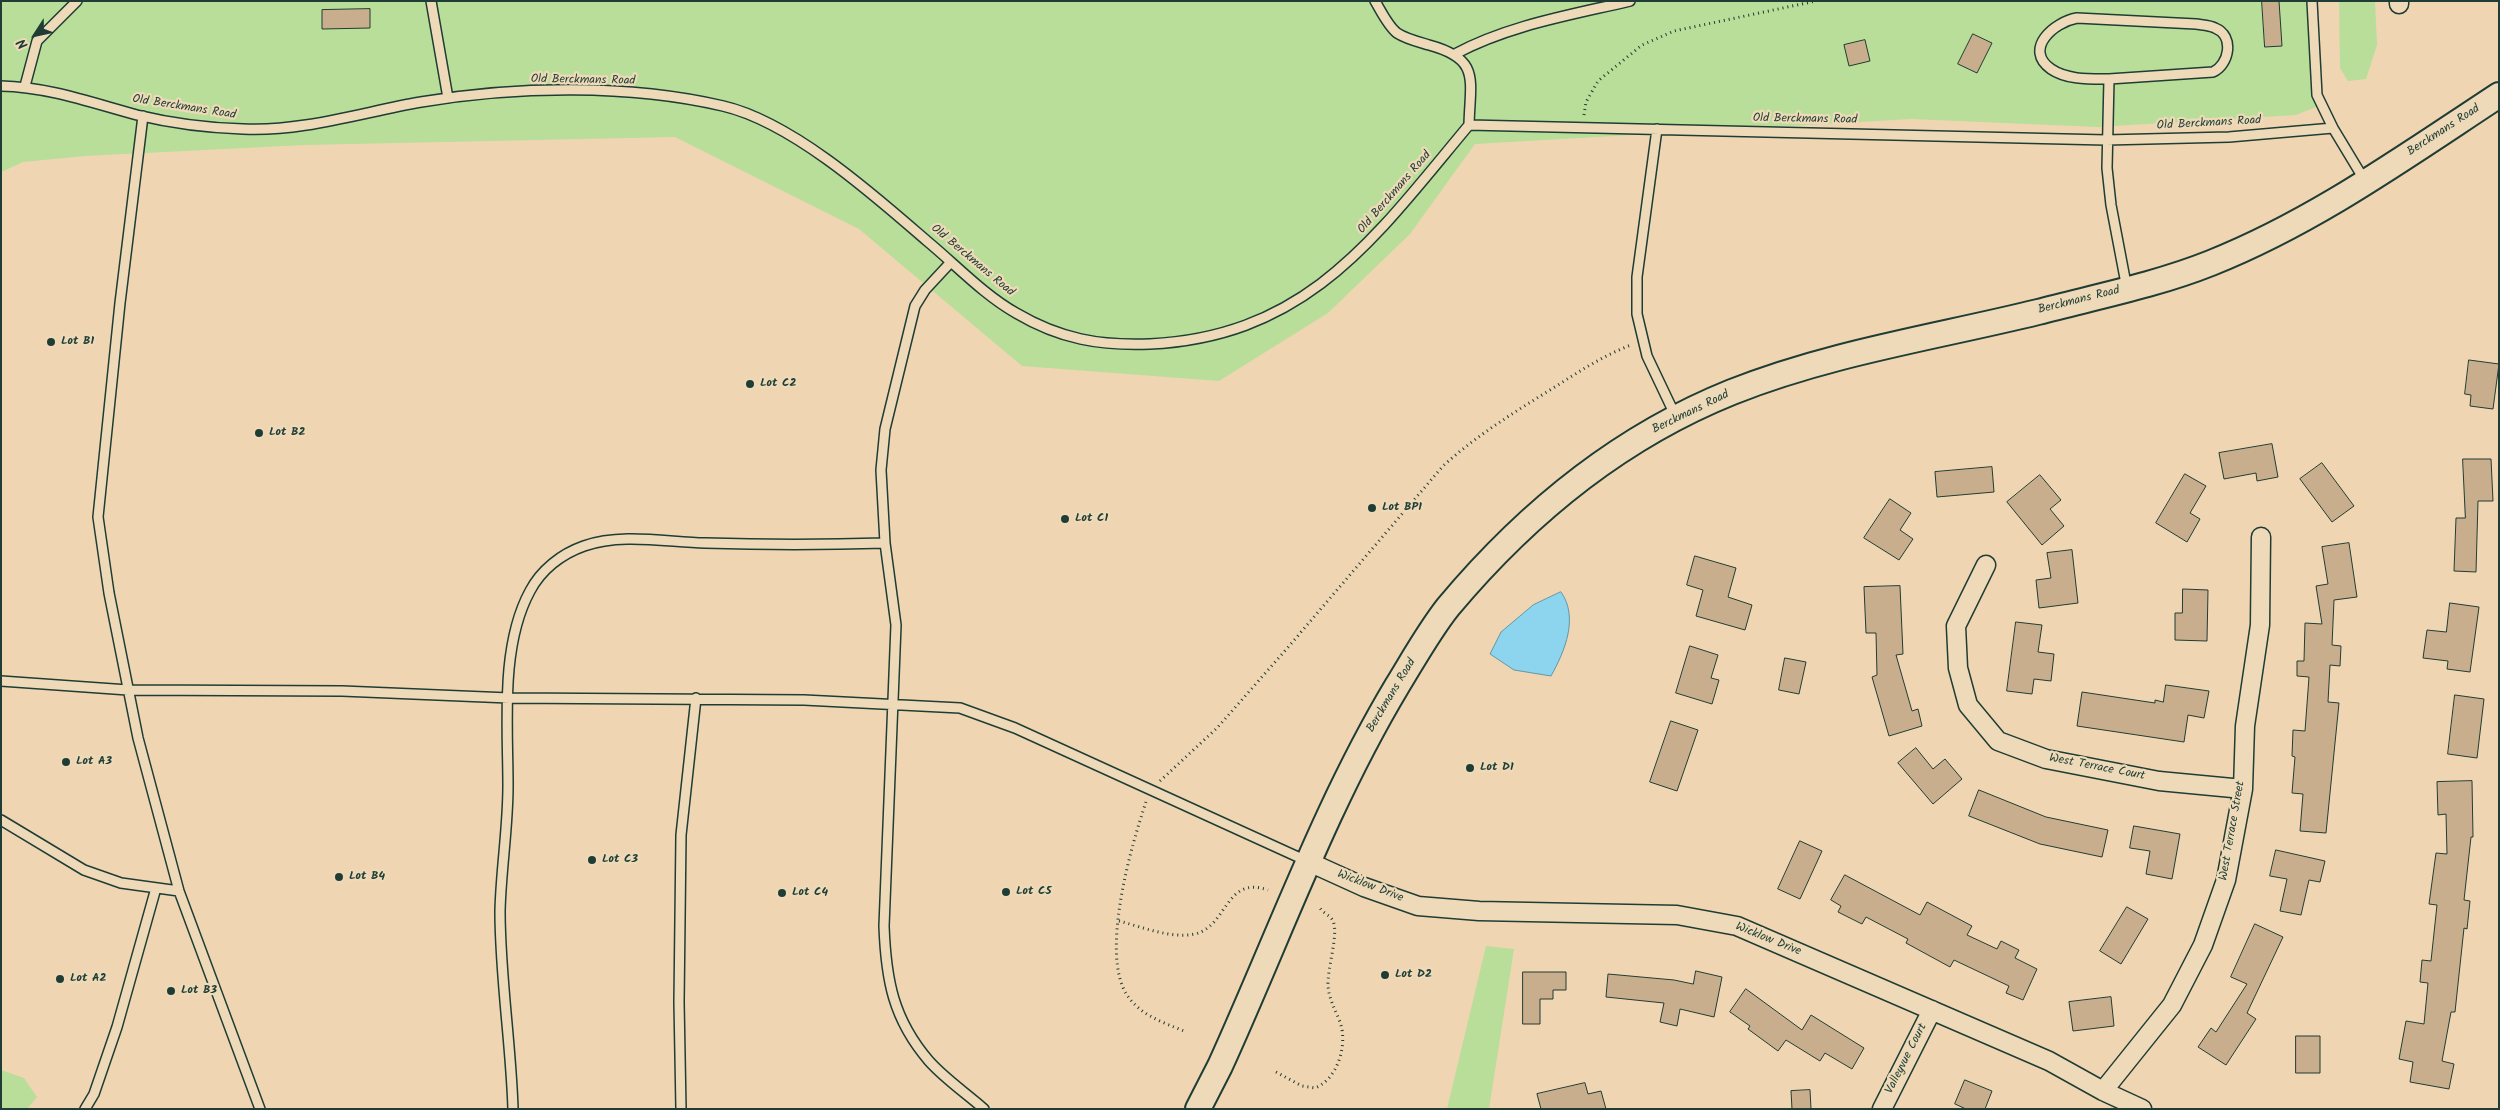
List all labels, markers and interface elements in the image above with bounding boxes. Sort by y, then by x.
north arrow [10,10,60,60]
text: N [11,34,34,54]
street label: Old Berckmans Road [531,73,635,89]
street label: Old Berckmans Road [131,93,237,123]
street label: Berckmans Road [2405,102,2483,160]
street label: Old Berckmans Road [1753,112,1857,128]
street label: Old Berckmans Road [2156,114,2262,134]
street label: Old Berckmans Road [1355,149,1435,237]
street label: Old Berckmans Road [927,222,1017,300]
street label: Berckmans Road [2037,284,2121,318]
place label: Lot B1 [61,335,94,349]
marker: Lot B1 [45,336,57,348]
place label: Lot C2 [760,377,796,391]
marker: Lot C2 [744,378,756,390]
street label: Berckmans Road [1650,388,1732,438]
place label: Lot B2 [269,426,306,440]
marker: Lot B2 [253,427,265,439]
place label: Lot BP1 [1382,501,1422,515]
marker: Lot BP1 [1366,502,1378,514]
place label: Lot C1 [1075,512,1108,526]
marker: Lot C1 [1059,513,1071,525]
street label: Berckmans Road [1364,656,1420,736]
street label: West Terrace Court [2048,752,2146,784]
place label: Lot A3 [76,755,112,769]
marker: Lot A3 [60,756,72,768]
place label: Lot D1 [1480,761,1514,775]
marker: Lot D1 [1464,762,1476,774]
street label: West Terrace Street [2217,780,2249,882]
place label: Lot C3 [602,853,638,867]
marker: Lot C3 [586,854,598,866]
street label: Wicklow Drive [1335,868,1405,906]
place label: Lot B4 [349,870,385,884]
marker: Lot B4 [333,871,345,883]
place label: Lot C5 [1016,885,1052,899]
place label: Lot C4 [792,886,828,900]
marker: Lot C5 [1000,886,1012,898]
marker: Lot C4 [776,887,788,899]
street label: Wicklow Drive [1733,920,1803,960]
place label: Lot D2 [1395,968,1432,982]
marker: Lot D2 [1379,969,1391,981]
place label: Lot A2 [70,972,107,986]
marker: Lot A2 [54,973,66,985]
place label: Lot B3 [181,984,217,998]
marker: Lot B3 [165,985,177,997]
street label: Valleyvue Court [1883,1021,1931,1097]

